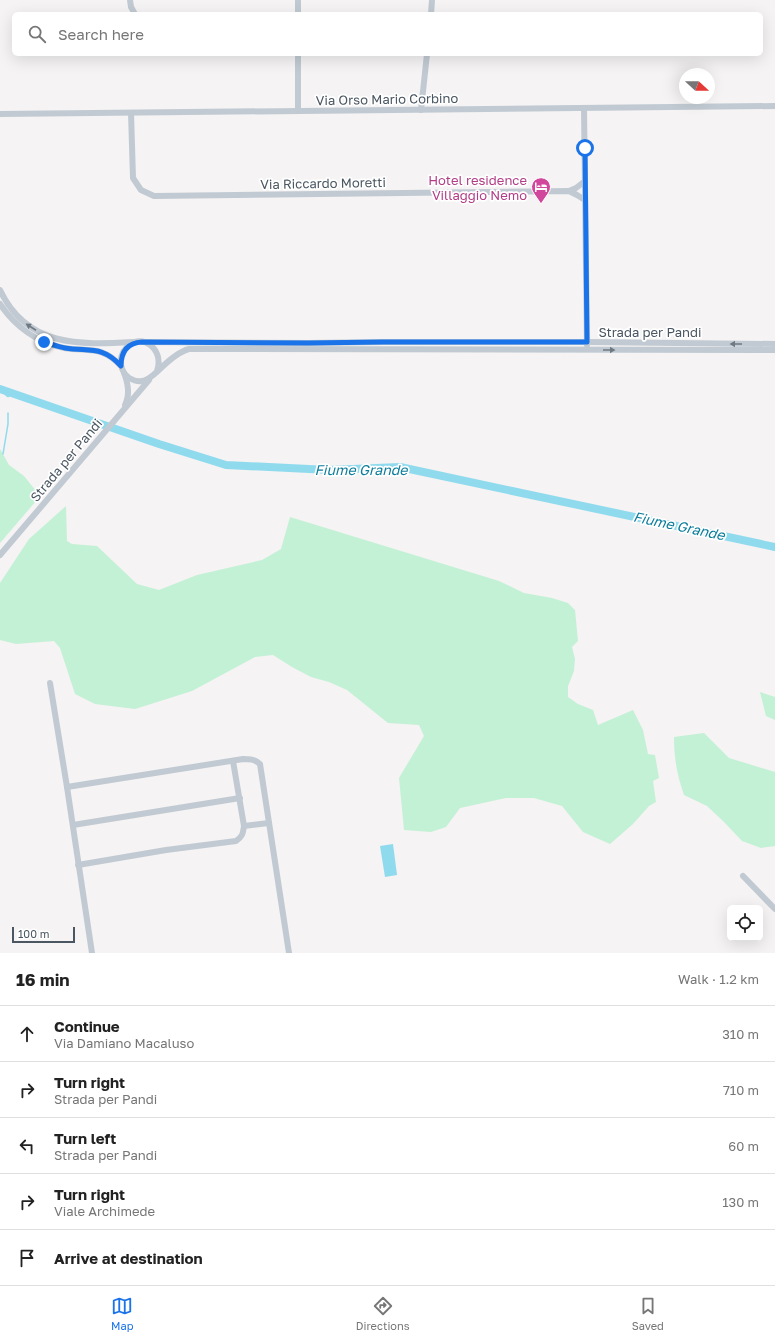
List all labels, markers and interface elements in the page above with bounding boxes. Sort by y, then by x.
search box [12,12,763,56]
icon: search [26,23,48,45]
text: Search here [58,25,144,43]
north arrow [679,68,715,104]
street label: Via Orso Mario Corbino [316,90,459,108]
route start [576,139,594,157]
place label: Hotel residence Villaggio Nemo [428,172,527,203]
street label: Via Riccardo Moretti [260,174,386,192]
hotel icon: Hotel residence Villaggio Nemo [530,176,552,204]
one-way arrow [26,323,36,331]
street label: Strada per Pandi [598,324,702,340]
route end [35,333,53,351]
one-way arrow [730,340,742,347]
one-way arrow [603,347,616,353]
street label: Strada per Pandi [27,415,105,505]
water label: Fiume Grande [314,461,408,478]
water label: Fiume Grande [632,508,727,544]
map controls [727,905,763,941]
button: locate [727,905,763,941]
scale bar [12,925,75,944]
text: 100 m [18,927,49,940]
text: 16 min [16,969,70,990]
text: Walk · 1.2 km [678,971,759,987]
text: Continue [54,1017,120,1035]
icon: ahead [16,1023,38,1045]
text: 310 m [722,1026,759,1042]
text: Via Damiano Macaluso [54,1035,194,1051]
text: Turn right [54,1073,125,1091]
icon: right [16,1079,38,1101]
text: 710 m [723,1082,759,1098]
text: Strada per Pandi [54,1091,157,1107]
text: Turn left [54,1129,116,1147]
icon: left [16,1135,38,1157]
text: 60 m [728,1138,759,1154]
text: Strada per Pandi [54,1147,157,1163]
text: Turn right [54,1185,125,1203]
icon: right [16,1191,38,1213]
text: 130 m [722,1194,759,1210]
text: Viale Archimede [54,1203,155,1219]
icon: arrive [16,1247,38,1269]
text: Arrive at destination [54,1249,203,1267]
tab: Map [111,1295,134,1332]
tab: Directions [356,1295,410,1332]
tab: Saved [632,1295,664,1332]

